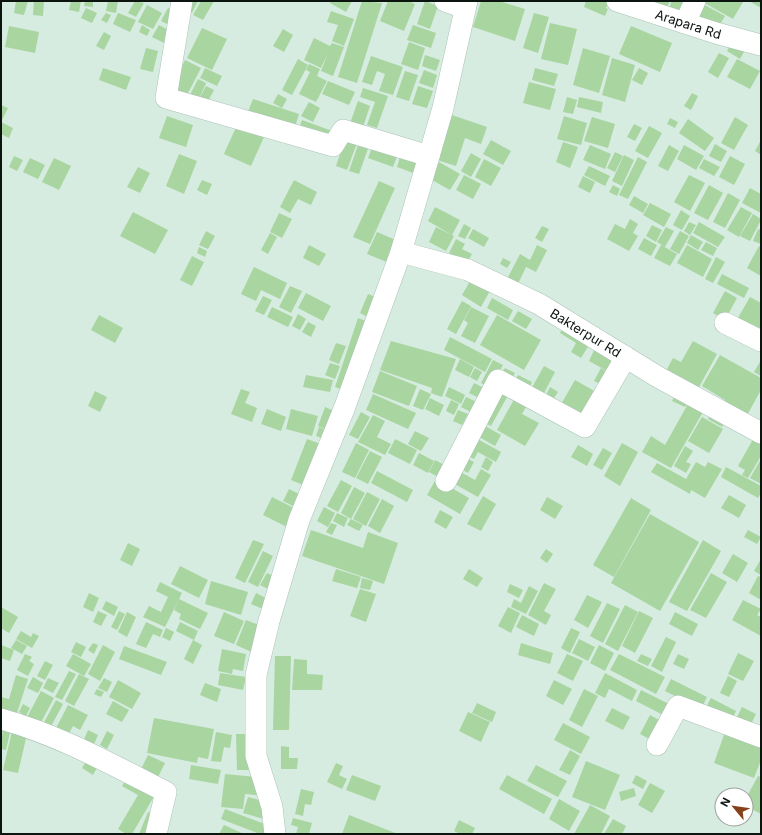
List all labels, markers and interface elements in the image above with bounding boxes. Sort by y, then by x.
street label: Arapara Rd [653,6,723,42]
street label: Bakterpur Rd [547,305,624,360]
north arrow [714,787,754,827]
text: N [717,795,733,809]

